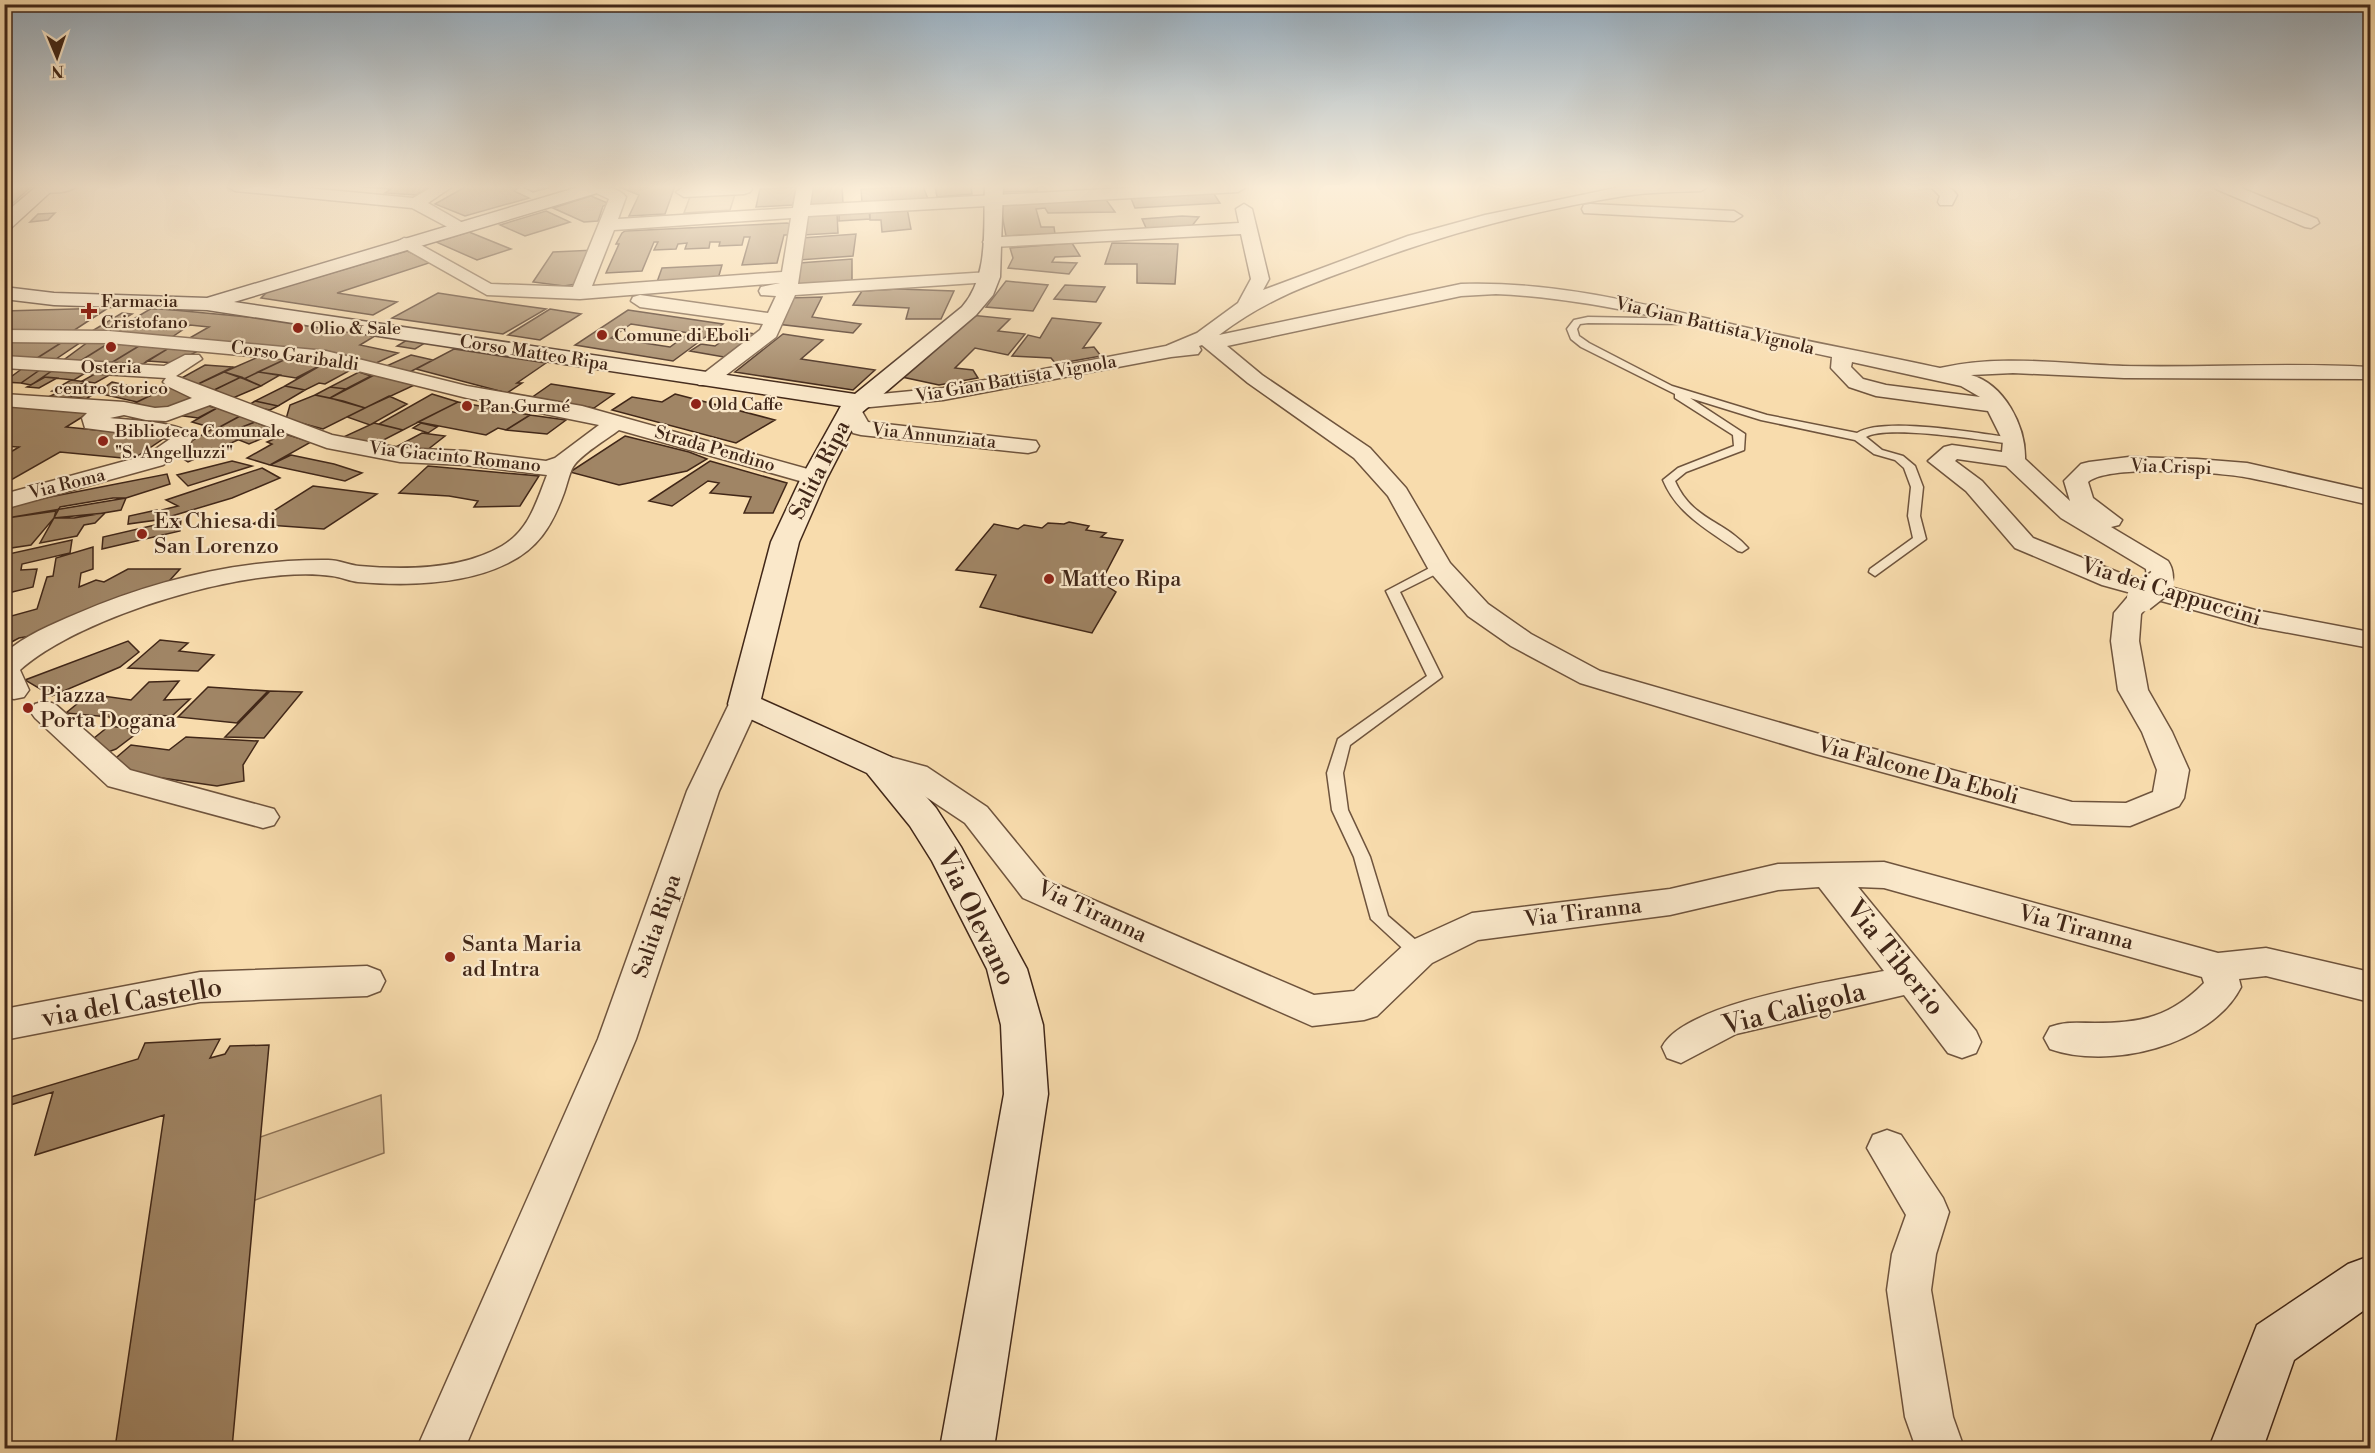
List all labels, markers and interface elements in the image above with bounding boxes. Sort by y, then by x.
north arrow [27,27,87,87]
text: N [50,61,64,81]
place label: Farmacia Cristofano [101,290,188,334]
street label: Via Gian Battista Vignola [1612,292,1818,360]
marker: Farmacia Cristofano [82,304,96,318]
place label: Olio & Sale [310,317,401,340]
marker: Olio & Sale [291,321,305,335]
place label: Comune di Eboli [614,324,750,347]
marker: Comune di Eboli [595,328,609,342]
street label: Corso Matteo Ripa [458,330,611,376]
street label: Corso Garibaldi [229,336,361,376]
marker: Osteria centro storico [104,340,118,354]
street label: Via Gian Battista Vignola [913,350,1119,408]
place label: Osteria centro storico [54,356,168,400]
place label: Old Caffe [708,393,783,416]
place label: Pan Gurmé [479,395,570,418]
marker: Old Caffe [689,397,703,411]
marker: Pan Gurmé [460,399,474,413]
street label: Salita Ripa [784,415,857,524]
street label: Via Annunziata [870,418,998,454]
place label: Biblioteca Comunale "S. Angelluzzi" [114,420,285,464]
street label: Strada Pendino [652,421,778,477]
marker: Biblioteca Comunale "S. Angelluzzi" [96,434,110,448]
street label: Via Giacinto Romano [367,436,542,477]
street label: Via Crispi [2129,454,2212,480]
street label: Via Roma [25,463,108,505]
place label: Ex Chiesa di San Lorenzo [154,508,279,560]
marker: Ex Chiesa di San Lorenzo [135,527,149,541]
street label: Via dei Cappuccini [2077,551,2264,632]
place label: Matteo Ripa [1061,566,1182,593]
marker: Matteo Ripa [1042,572,1056,586]
place label: Piazza Porta Dogana [40,682,177,734]
marker: Piazza Porta Dogana [21,701,35,715]
street label: Via Falcone Da Eboli [1814,731,2021,811]
street label: Via Olevano [928,844,1023,991]
street label: Salita Ripa [627,870,688,981]
street label: Via Tiranna [1032,874,1152,950]
street label: Via Tiranna [1522,892,1644,934]
street label: Via Tiberio [1837,893,1952,1023]
street label: Via Tiranna [2015,899,2137,957]
place label: Santa Maria ad Intra [462,931,582,983]
marker: Santa Maria ad Intra [443,950,457,964]
street label: via del Castello [38,970,225,1036]
street label: Via Caligola [1718,975,1869,1043]

